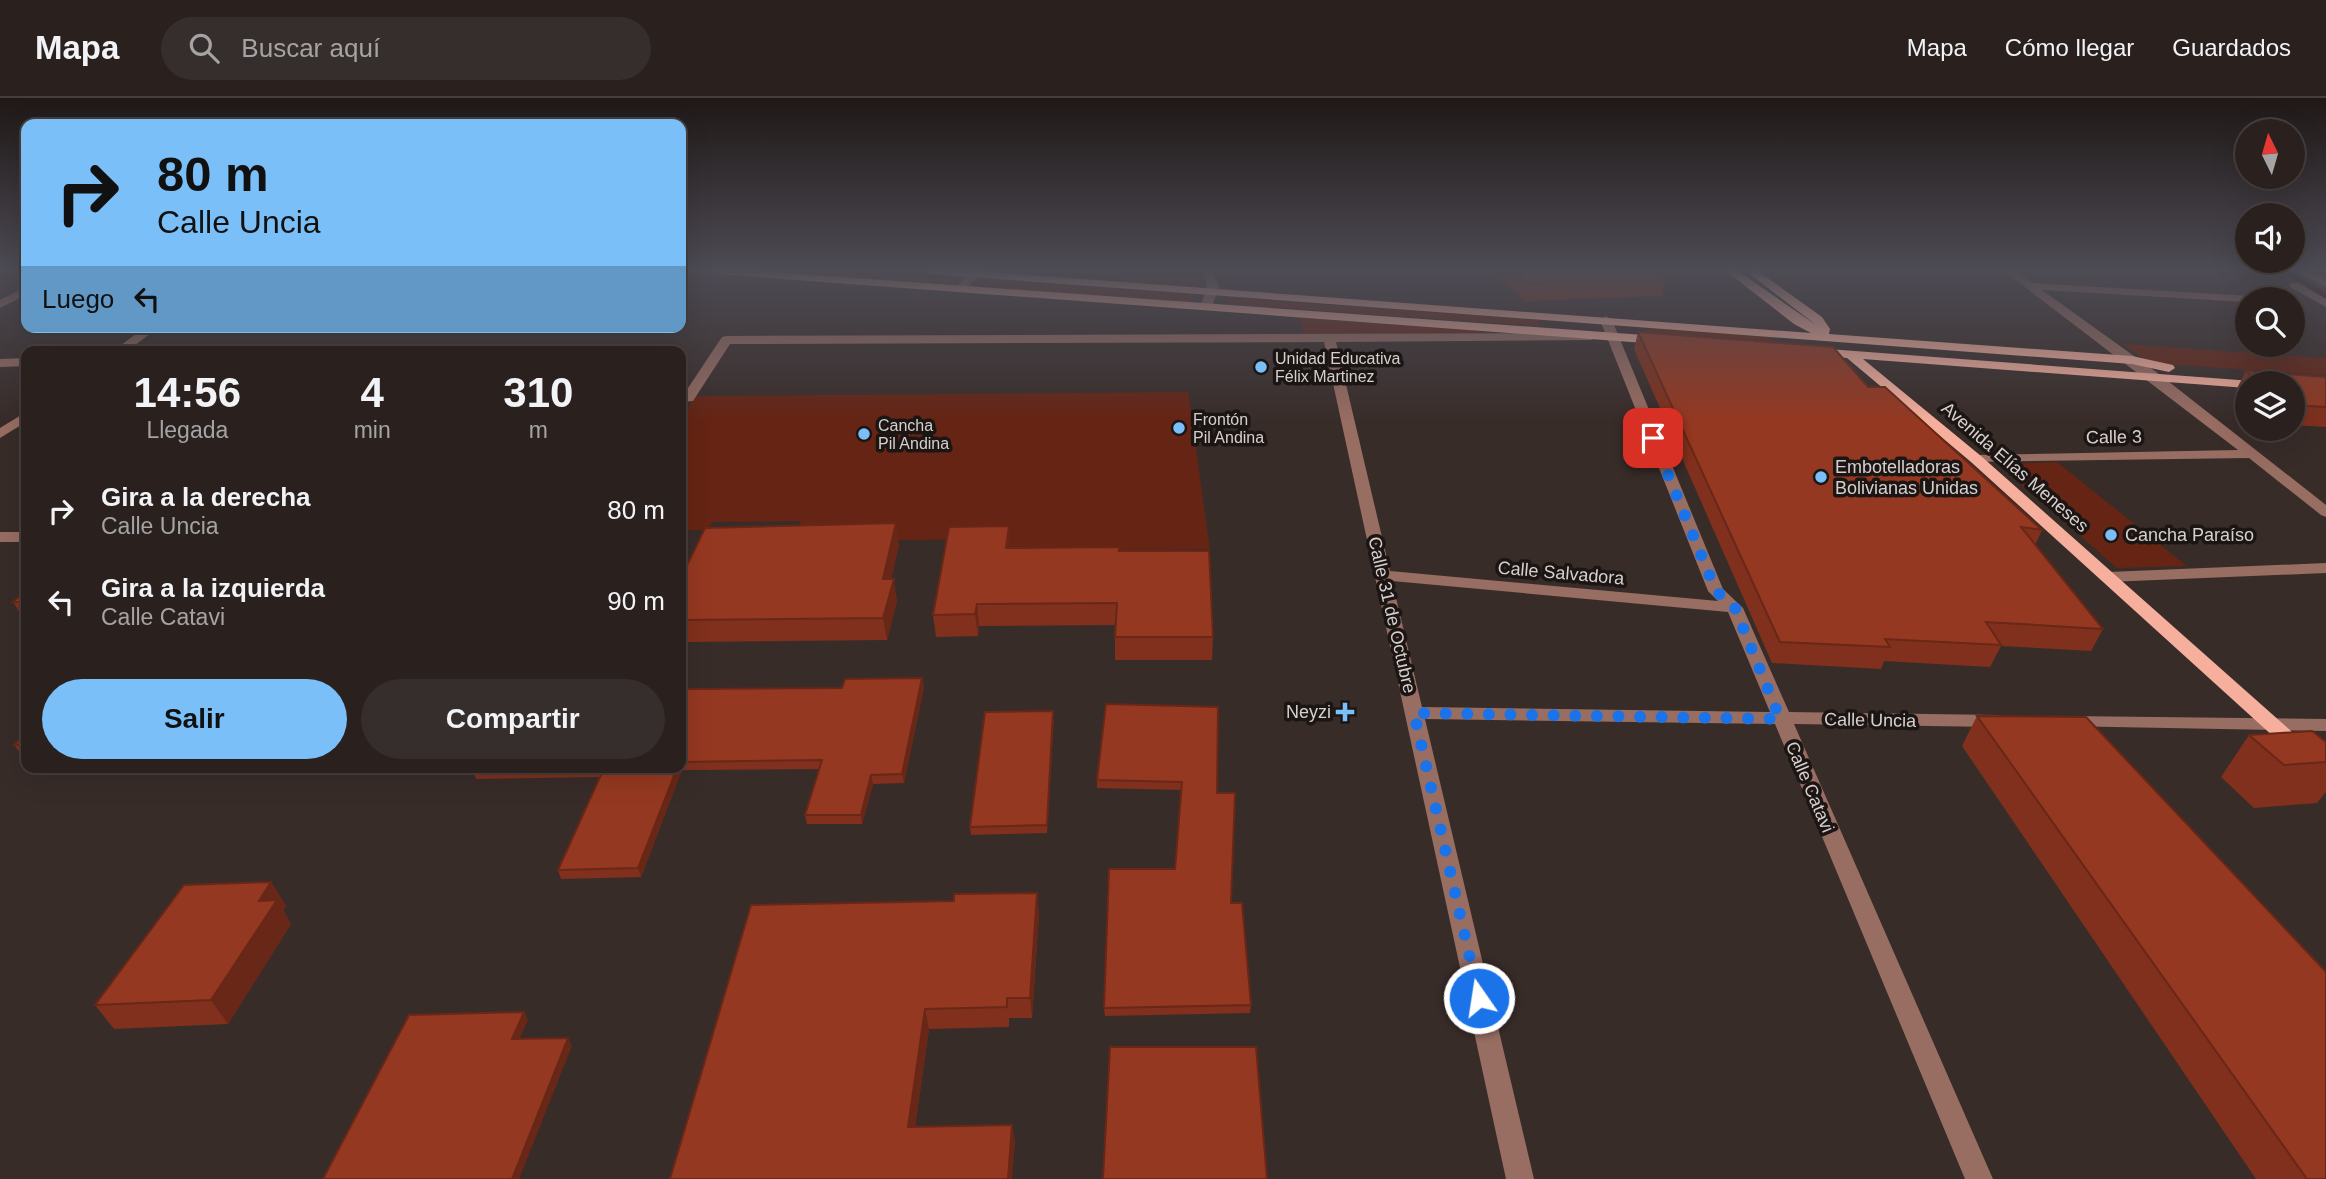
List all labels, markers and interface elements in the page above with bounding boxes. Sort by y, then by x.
search box [161,17,651,80]
text: Mapa [35,29,119,66]
icon: search [185,29,223,67]
text: Buscar aquí [241,33,380,63]
text: Mapa [1907,34,1967,61]
text: Cómo llegar [2005,34,2134,61]
text: Guardados [2172,34,2291,61]
north arrow [2235,119,2305,189]
map controls [2235,119,2305,441]
icon: right [42,147,133,238]
text: 80 m [157,147,269,201]
button: sound [2235,203,2305,273]
text: Calle Uncia [157,204,321,240]
icon: left [128,280,166,318]
text: Luego [42,284,114,314]
button: search [2235,287,2305,357]
place label: Unidad Educativa Félix Martinez [1275,350,1401,385]
marker: Unidad Educativa Félix Martinez [1253,359,1269,375]
text: 14:56 [134,369,241,416]
text: 4 [360,369,384,416]
text: 310 [503,369,573,416]
button: layers [2235,371,2305,441]
street label: Avenida Elías Meneses [1938,398,2092,536]
pin [1623,408,1683,468]
place label: Frontón Pil Andina [1193,411,1264,446]
text: Llegada [146,417,228,443]
text: min [354,417,391,443]
text: m [529,417,548,443]
place label: Cancha Pil Andina [878,417,949,452]
icon: arrive [1634,419,1672,457]
marker: Frontón Pil Andina [1171,420,1187,436]
marker: Cancha Pil Andina [856,426,872,442]
street label: Calle 3 [2086,427,2142,447]
place label: Embotelladoras Bolivianas Unidas [1835,457,1978,498]
marker: Embotelladoras Bolivianas Unidas [1813,469,1829,485]
text: Gira a la derecha [101,482,311,512]
icon: right [42,492,80,530]
text: 80 m [607,495,665,525]
text: Calle Uncia [101,513,219,539]
place label: Cancha Paraíso [2125,525,2254,545]
marker: Cancha Paraíso [2103,527,2119,543]
street label: Calle 31 de Octubre [1364,535,1420,695]
street label: Calle Salvadora [1497,558,1626,589]
text: Gira a la izquierda [101,573,325,603]
icon: left [42,583,80,621]
text: 90 m [607,586,665,616]
text: Calle Catavi [101,604,225,630]
button: Salir [42,679,347,759]
button: Compartir [361,679,665,759]
place label: Neyzi [1286,702,1331,722]
marker: Neyzi [1337,704,1353,720]
street label: Calle Uncia [1824,709,1917,731]
street label: Calle Catavi [1782,738,1838,836]
position arrow [1442,961,1516,1035]

